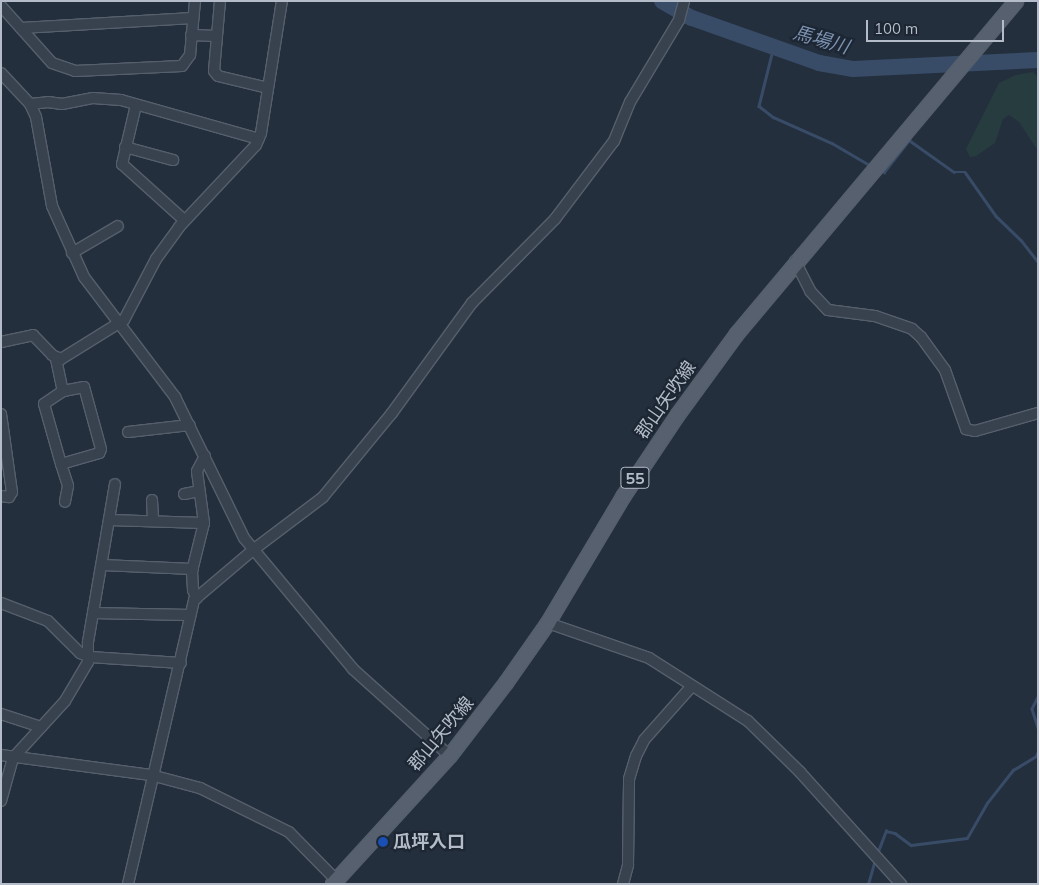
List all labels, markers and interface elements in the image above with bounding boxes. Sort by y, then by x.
scale bar [869,10,1006,42]
text: 100 m [874,19,918,38]
water label: 馬場川 [790,21,852,59]
street label: 郡山矢吹線 [631,357,701,443]
road number: 55 [620,464,650,492]
street label: 郡山矢吹線 [404,693,478,775]
place label: 瓜坪入口 [393,831,465,853]
marker: 瓜坪入口 [377,836,389,848]

